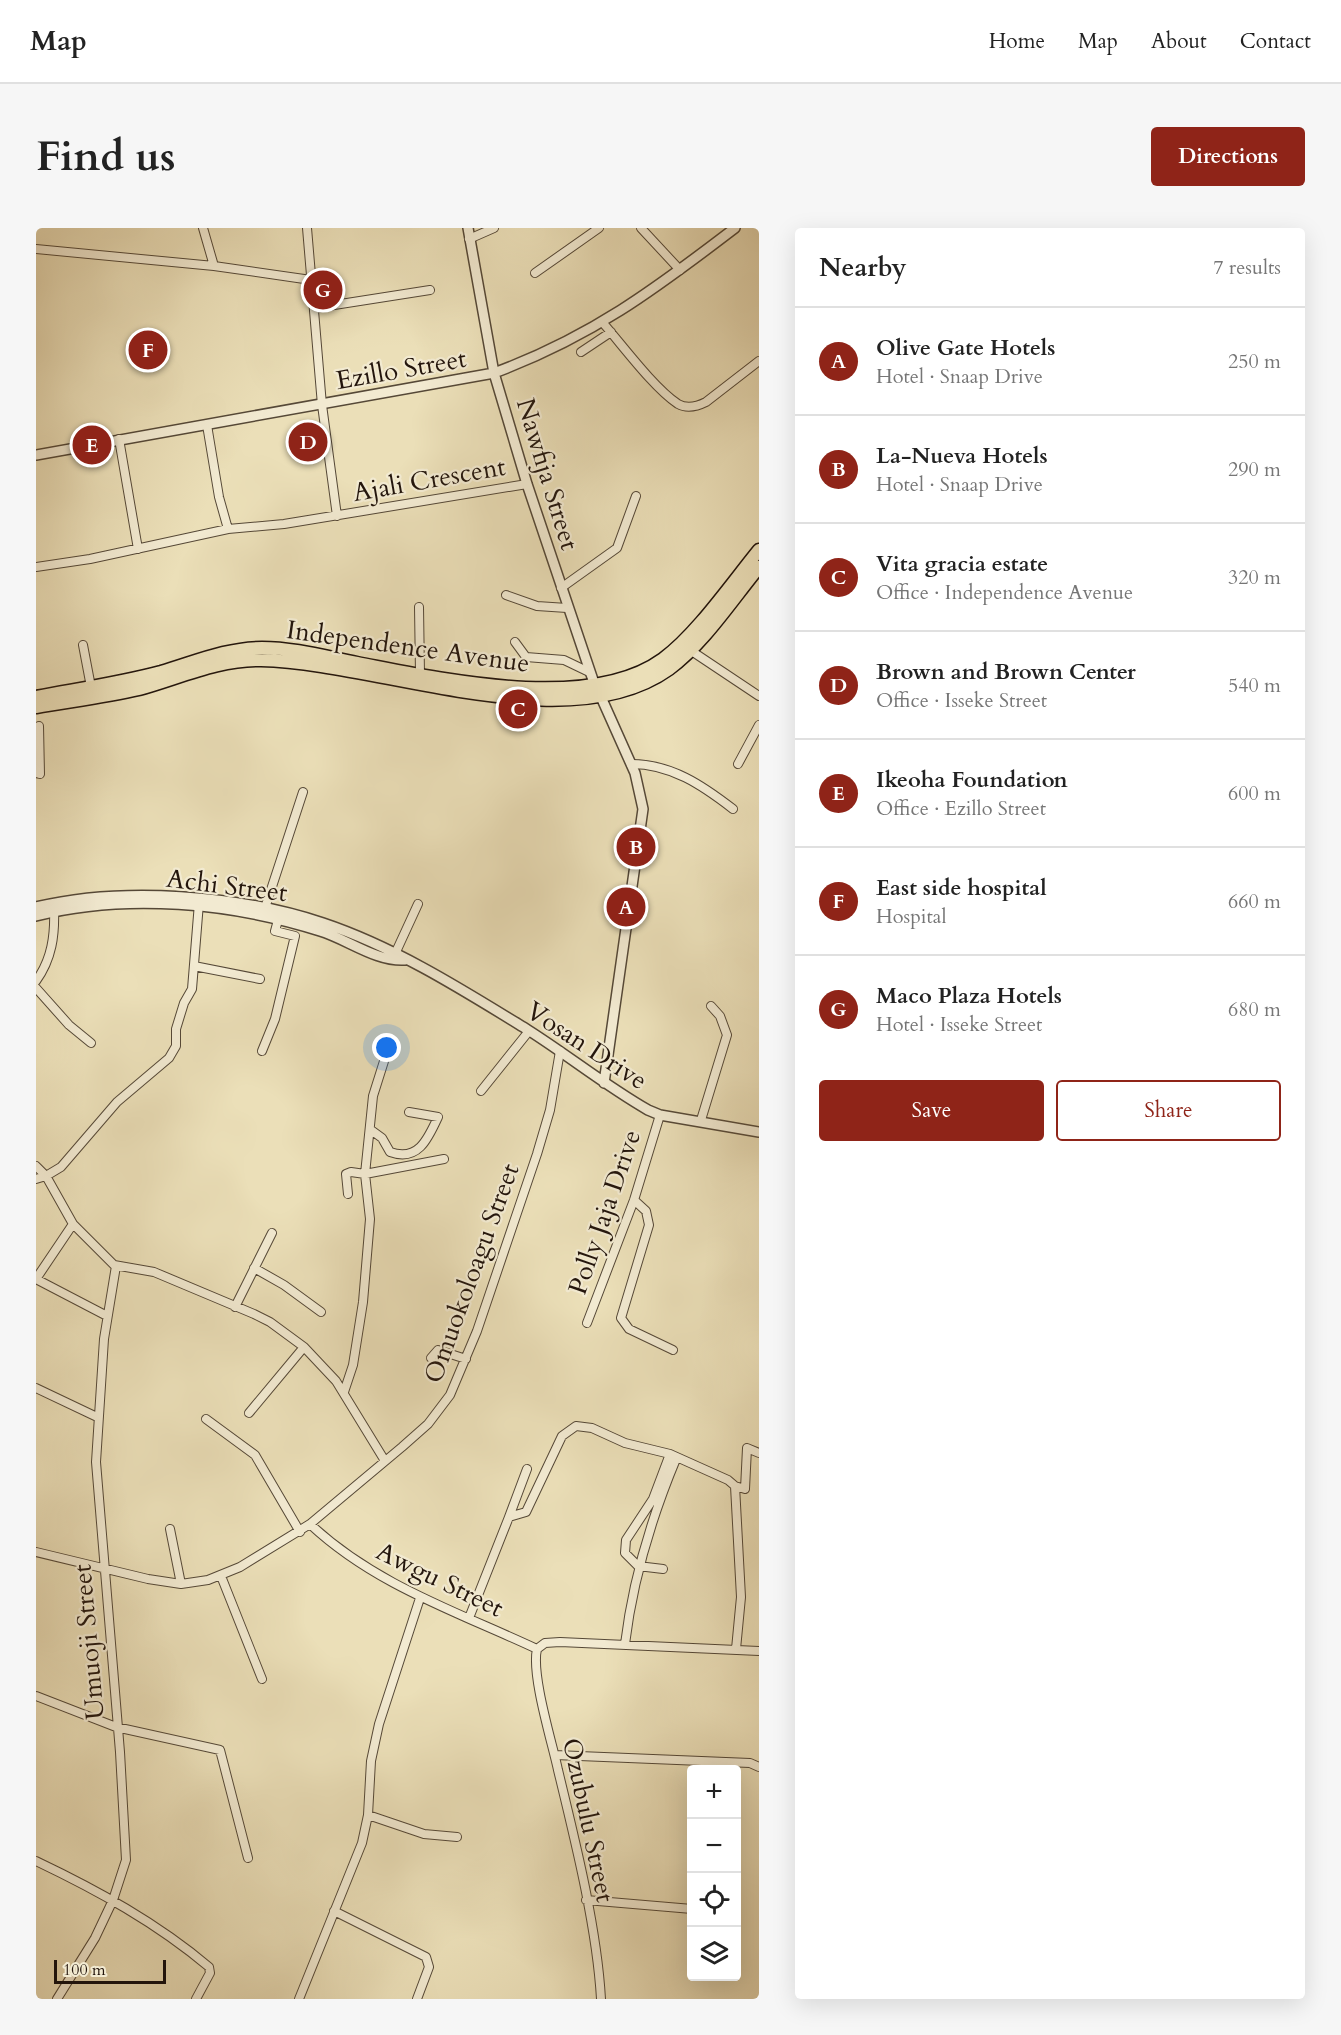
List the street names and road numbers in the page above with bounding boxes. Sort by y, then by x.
street label: Ezillo Street [333,341,469,398]
street label: Nawfija Street [508,394,587,554]
street label: Ajali Crescent [350,449,508,510]
street label: Independence Avenue [284,612,532,681]
street label: Achi Street [165,861,289,910]
street label: Vosan Drive [519,993,654,1098]
street label: Polly Jaja Drive [560,1125,649,1299]
street label: Omuokoloagu Street [416,1159,527,1388]
street label: Awgu Street [370,1534,509,1625]
street label: Umuoji Street [64,1563,113,1721]
street label: Ozubulu Street [554,1735,623,1905]

